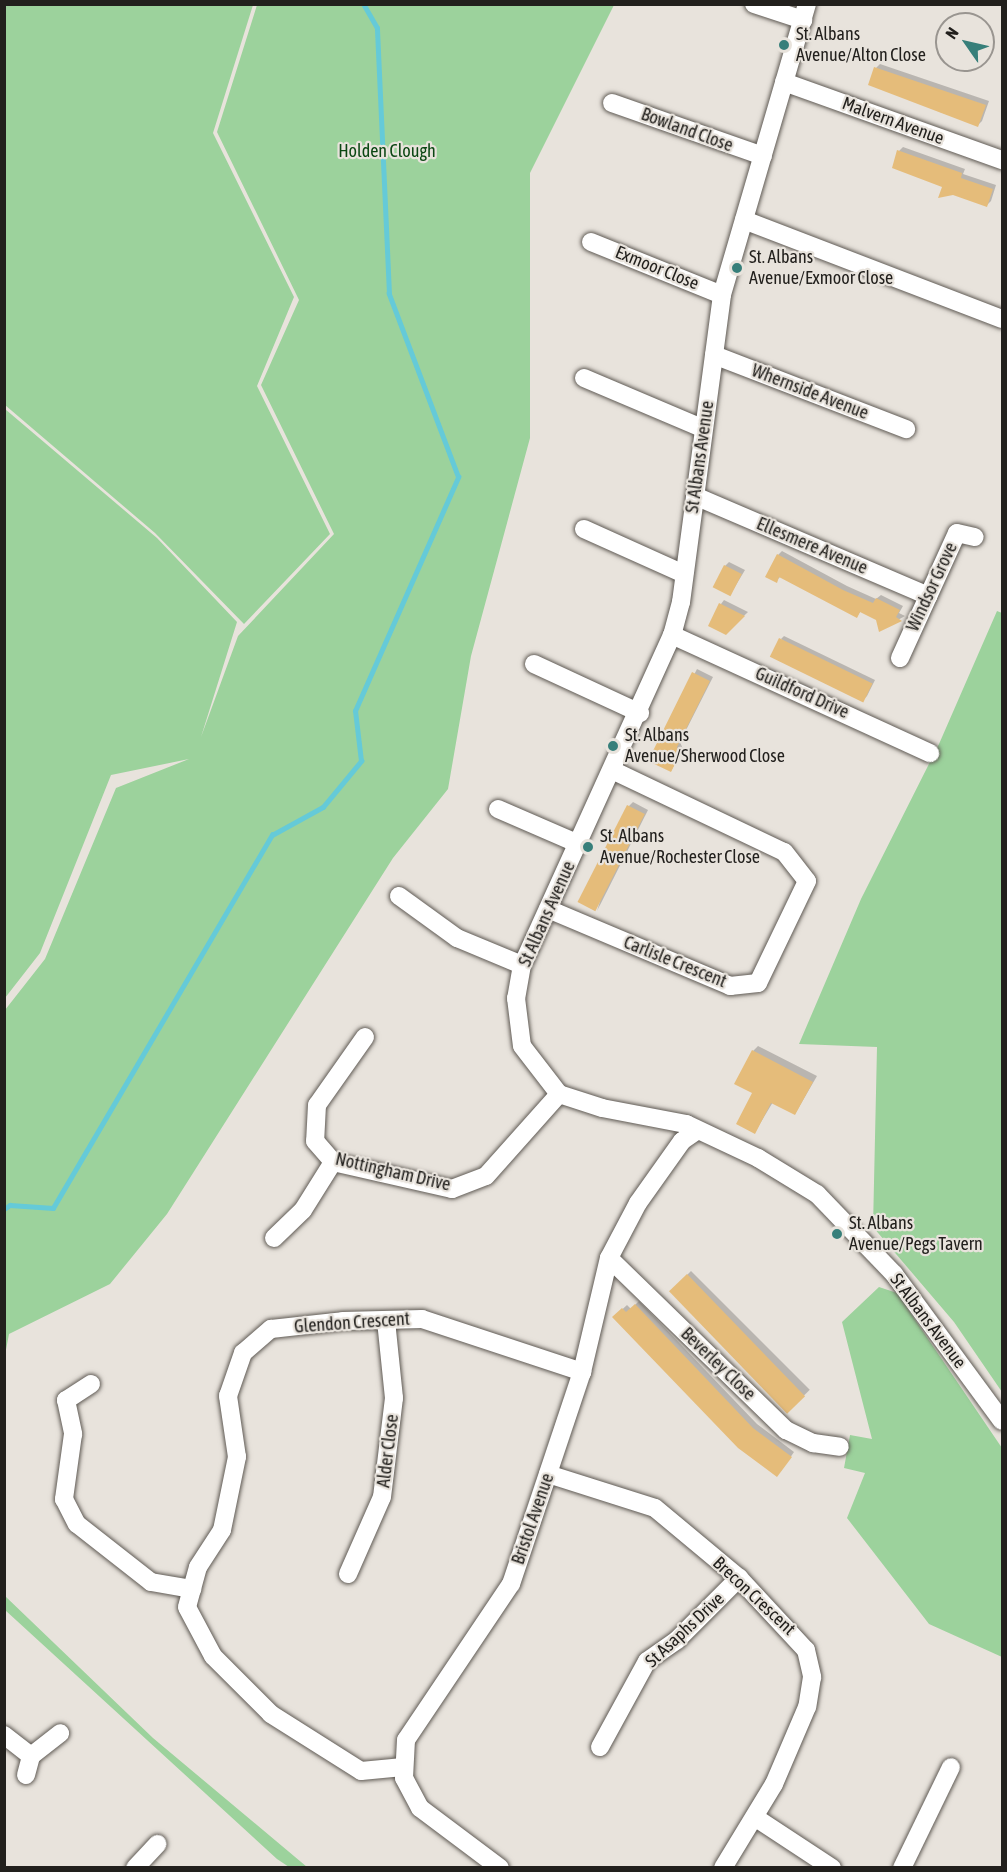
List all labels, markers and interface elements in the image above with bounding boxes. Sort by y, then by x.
north arrow [935,12,995,72]
place label: St. Albans Avenue/Alton Close [796,24,926,66]
text: N [942,24,962,42]
marker: St. Albans Avenue/Alton Close [777,38,791,52]
street label: Malvern Avenue [839,93,947,149]
street label: Bowland Close [638,103,736,157]
park label: Holden Clough [338,140,436,162]
street label: Exmoor Close [612,241,702,295]
place label: St. Albans Avenue/Exmoor Close [749,247,893,290]
marker: St. Albans Avenue/Exmoor Close [730,261,744,275]
street label: Whernside Avenue [748,360,872,424]
street label: St Albans Avenue [681,400,719,514]
street label: Ellesmere Avenue [753,513,871,579]
street label: Windsor Grove [902,539,962,635]
street label: Guildford Drive [752,663,852,723]
place label: St. Albans Avenue/Sherwood Close [625,725,785,768]
marker: St. Albans Avenue/Sherwood Close [606,739,620,753]
place label: St. Albans Avenue/Rochester Close [600,826,760,868]
marker: St. Albans Avenue/Rochester Close [581,840,595,854]
street label: St Albans Avenue [514,858,580,970]
street label: Carlisle Crescent [620,932,730,992]
street label: Nottingham Drive [333,1148,453,1196]
place label: St. Albans Avenue/Pegs Tavern [849,1213,983,1256]
marker: St. Albans Avenue/Pegs Tavern [830,1227,844,1241]
street label: St Albans Avenue [885,1269,971,1373]
street label: Glendon Crescent [293,1308,411,1338]
street label: Beverley Close [676,1323,760,1405]
street label: Alder Close [373,1413,403,1489]
street label: Bristol Avenue [507,1471,559,1567]
street label: Brecon Crescent [708,1552,800,1640]
street label: St Asaphs Drive [641,1588,729,1672]

